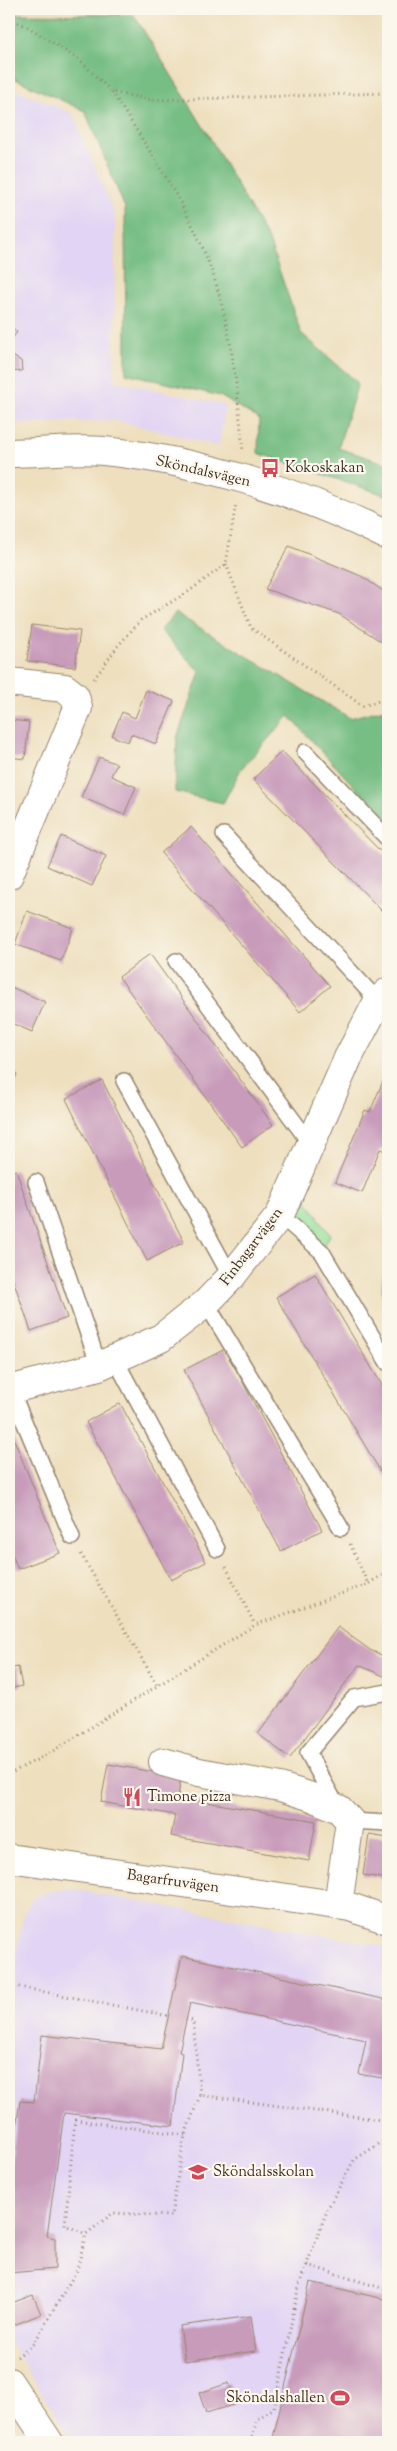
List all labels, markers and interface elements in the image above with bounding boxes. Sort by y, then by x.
street label: Sköndalsvägen [153,451,253,493]
bus stop icon: Kokoskakan [259,457,281,479]
place label: Kokoskakan [285,458,365,479]
street label: Finbagarvägen [216,1203,289,1291]
restaurant icon: Timone pizza [121,1786,143,1808]
place label: Timone pizza [147,1787,231,1808]
street label: Bagarfruvägen [126,1865,221,1899]
school or university icon: Sköndalsskolan [187,2161,209,2183]
place label: Sköndalsskolan [213,2162,314,2183]
sports icon: Sköndalshallen [329,2387,351,2409]
place label: Sköndalshallen [226,2388,325,2409]

